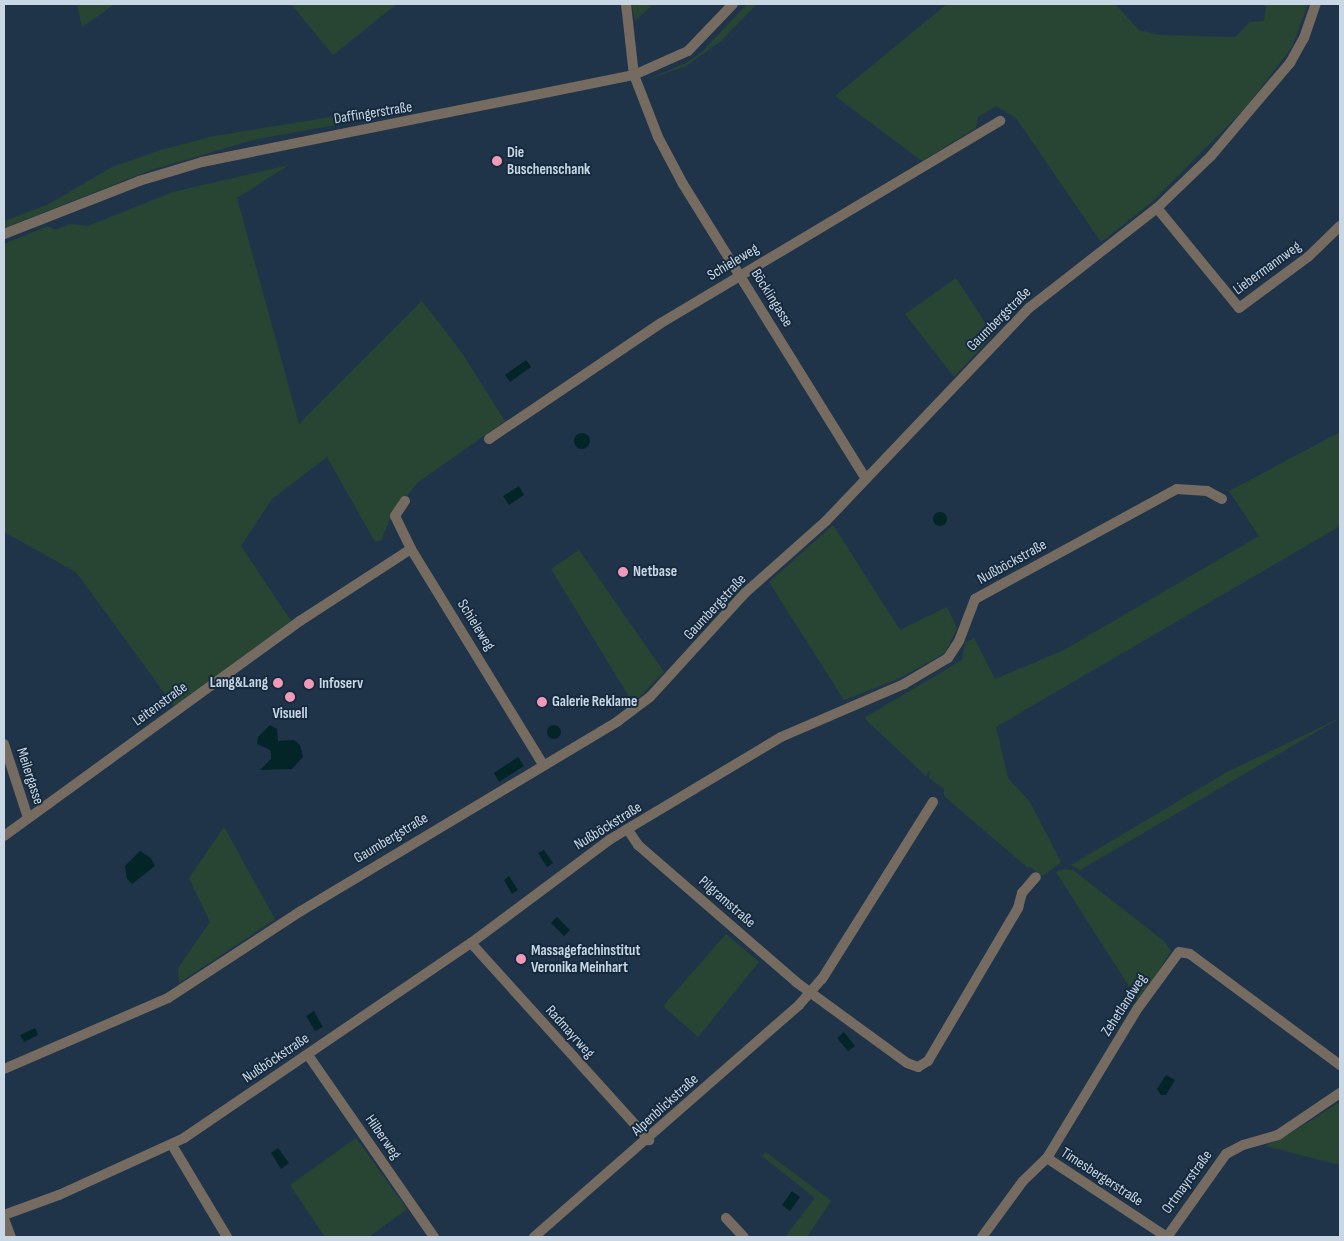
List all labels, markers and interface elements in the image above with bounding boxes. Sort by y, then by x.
street label: Daffingerstraße [333,98,413,128]
place label: Die Buschenschank [507,143,590,178]
marker: Die Buschenschank [491,155,503,167]
street label: Liebermannweg [1230,237,1304,299]
street label: Schieleweg [704,240,762,284]
street label: Böcklingasse [747,266,797,330]
street label: Gaumbergstraße [963,283,1035,355]
street label: Nußböckstraße [974,536,1050,588]
place label: Netbase [633,563,677,581]
marker: Netbase [617,566,629,578]
street label: Gaumbergstraße [680,570,750,644]
street label: Schieleweg [453,596,499,654]
place label: Lang&Lang [210,674,268,692]
place label: Infoserv [319,675,363,693]
marker: Lang&Lang [272,677,284,689]
street label: Leitenstraße [129,678,191,730]
marker: Infoserv [303,678,315,690]
marker: Visuell [284,691,296,703]
place label: Galerie Reklame [552,693,637,711]
marker: Galerie Reklame [536,696,548,708]
place label: Visuell [272,705,308,723]
street label: Meilergasse [12,745,48,807]
street label: Nußböckstraße [571,798,645,854]
street label: Gaumbergstraße [351,809,431,867]
street label: Pilgramstraße [695,872,759,932]
place label: Massagefachinstitut Veronika Meinhart [531,941,640,976]
marker: Massagefachinstitut Veronika Meinhart [515,953,527,965]
street label: Zehetlandweg [1097,971,1151,1039]
street label: Radmayrweg [542,1002,598,1062]
street label: Nußböckstraße [239,1029,313,1087]
street label: Alpenblickstraße [628,1070,702,1140]
street label: Hilberweg [361,1111,405,1163]
street label: Timesbergerstraße [1058,1144,1146,1210]
street label: Ortmayrstraße [1158,1147,1216,1217]

